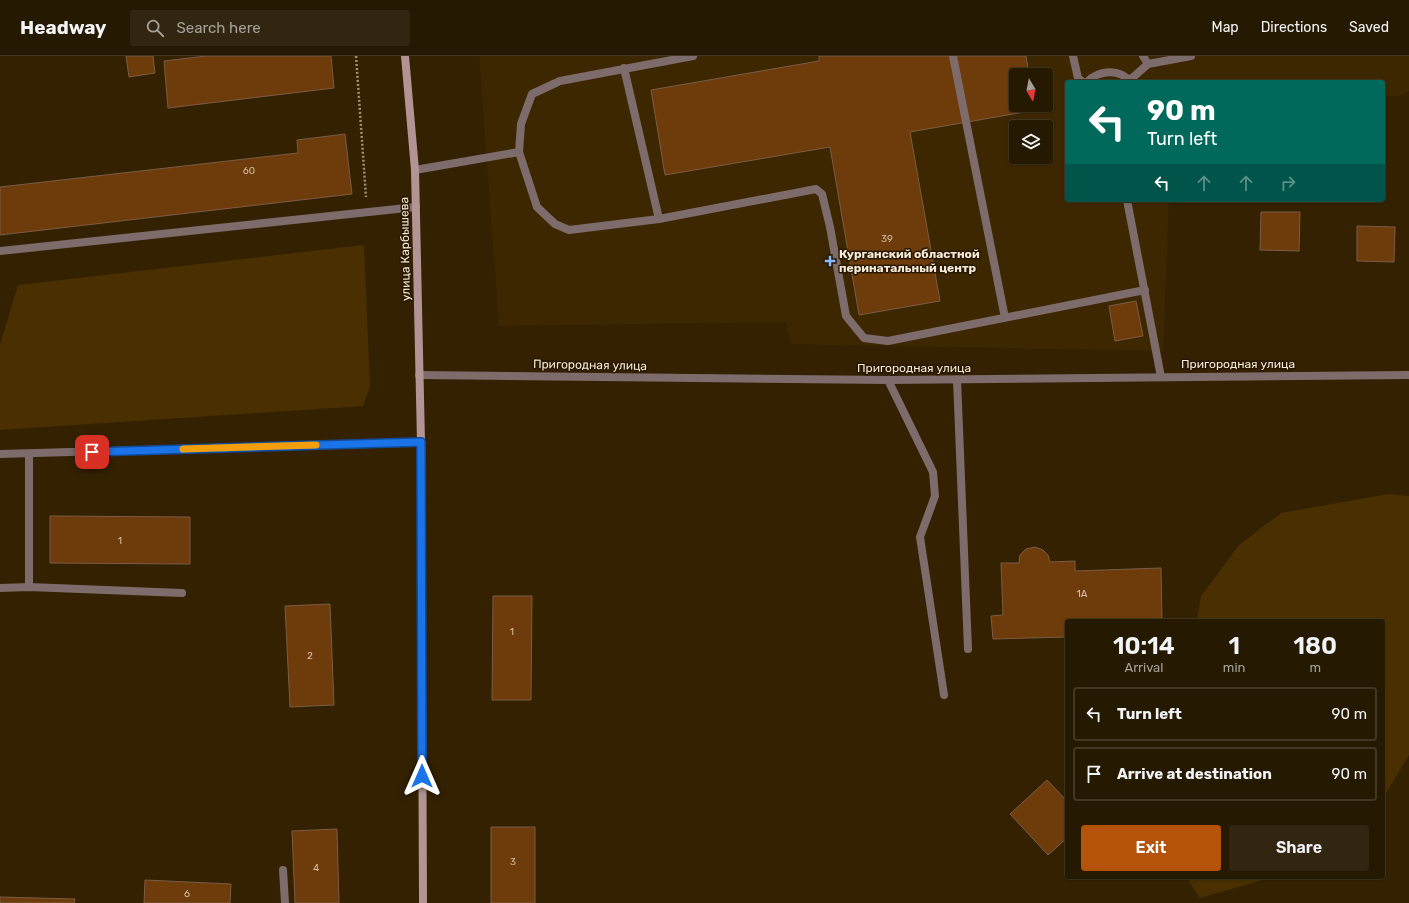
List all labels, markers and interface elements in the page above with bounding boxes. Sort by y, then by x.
search box [130,10,410,46]
text: Headway [20,16,106,39]
icon: search [144,17,166,39]
text: Search here [176,19,261,37]
text: Map [1212,19,1239,36]
text: Directions [1261,19,1327,36]
text: Saved [1349,19,1389,36]
north arrow [1009,68,1053,112]
map controls [1009,68,1053,164]
text: 90 m [1147,94,1216,127]
icon: left [1081,96,1133,148]
button: layers [1009,120,1053,164]
text: Turn left [1147,128,1217,150]
house number: 60 [243,165,255,177]
icon: left [1151,172,1173,194]
icon: ahead [1193,172,1215,194]
icon: ahead [1235,172,1257,194]
icon: right [1277,172,1299,194]
street label: улица Карбышева [397,197,413,301]
house number: 39 [881,233,893,245]
place label: Курганский областной перинатальный центр [839,247,980,275]
marker: Курганский областной перинатальный центр [824,255,836,267]
street label: Пригородная улица [533,357,647,373]
street label: Пригородная улица [1181,357,1295,371]
street label: Пригородная улица [857,361,971,375]
pin [75,435,109,469]
icon: arrive [81,441,103,463]
house number: 1 [118,535,122,547]
house number: 1А [1077,588,1088,600]
house number: 1 [510,626,514,638]
text: 10:14 [1113,632,1175,660]
text: 1 [1228,632,1240,660]
text: 180 [1293,632,1337,660]
house number: 2 [307,650,313,662]
text: Arrival [1124,660,1163,675]
text: min [1223,660,1245,675]
text: m [1309,660,1321,675]
icon: left [1083,703,1105,725]
text: Turn left [1117,705,1182,723]
text: 90 m [1332,705,1367,723]
position arrow [401,755,443,797]
icon: arrive [1083,763,1105,785]
text: Arrive at destination [1117,765,1272,783]
text: 90 m [1332,765,1367,783]
button: Exit [1081,825,1221,871]
button: Share [1229,825,1369,871]
house number: 3 [510,856,516,868]
house number: 4 [313,862,319,874]
house number: 6 [184,888,190,900]

